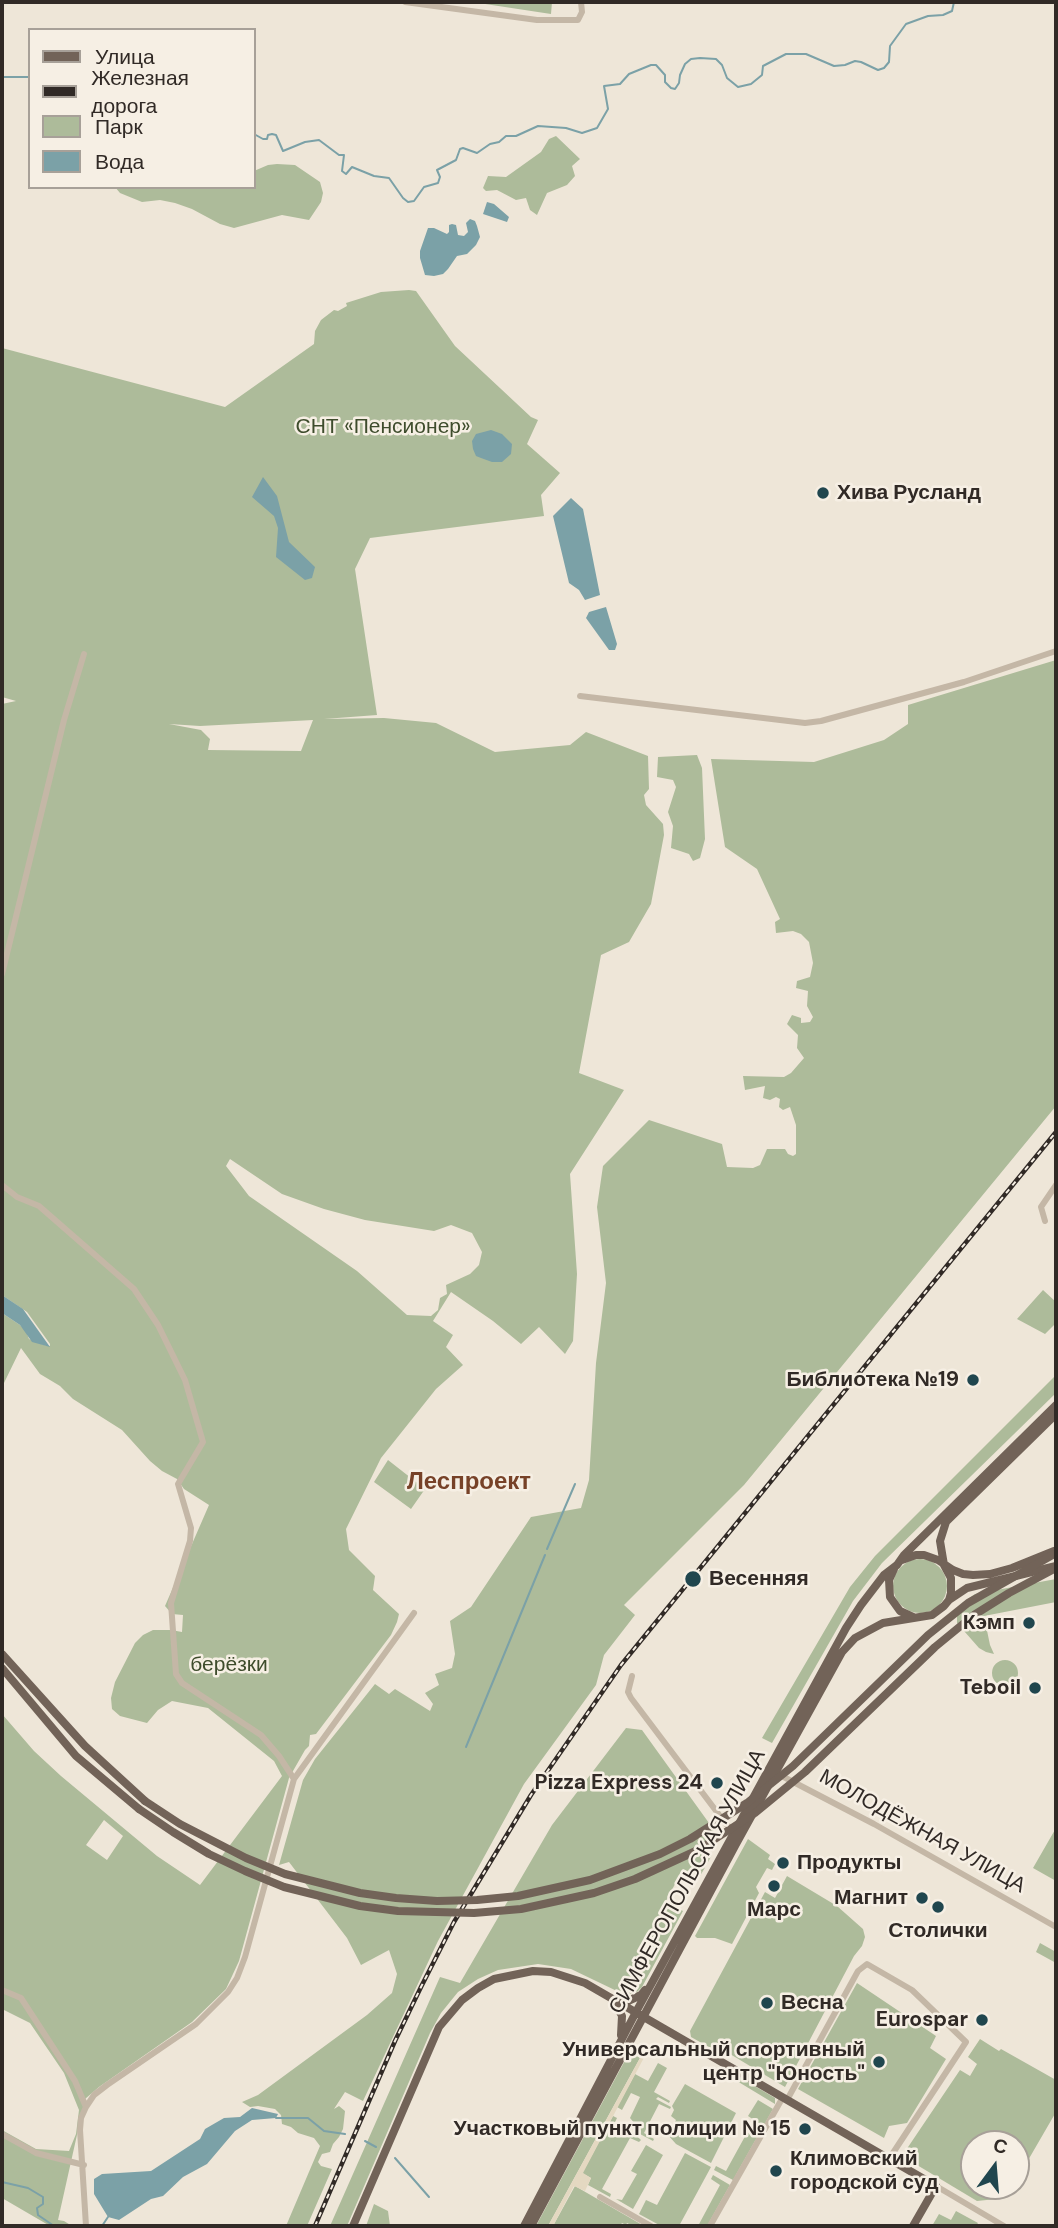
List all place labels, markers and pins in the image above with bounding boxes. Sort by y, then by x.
place label: Хива Русланд [837,480,981,506]
marker: Хива Русланд [815,485,831,501]
place label: Библиотека №19 [787,1367,959,1393]
marker: Библиотека №19 [965,1372,981,1388]
place label: Весенняя [709,1566,809,1592]
marker: Весенняя [683,1569,703,1589]
place label: Кэмп [963,1610,1015,1636]
marker: Кэмп [1021,1615,1037,1631]
place label: Teboil [960,1675,1021,1701]
marker: Teboil [1027,1680,1043,1696]
place label: Pizza Express 24 [535,1770,703,1796]
marker: Pizza Express 24 [709,1775,725,1791]
place label: Продукты [797,1850,901,1876]
marker: Продукты [775,1855,791,1871]
marker: Марс [766,1878,782,1894]
place label: Магнит [834,1885,908,1911]
marker: Магнит [914,1890,930,1906]
place label: Марс [747,1897,801,1923]
marker: Столички [930,1899,946,1915]
place label: Столички [888,1918,988,1944]
place label: Весна [781,1990,844,2016]
marker: Весна [759,1995,775,2011]
place label: Eurospar [876,2007,968,2033]
marker: Eurospar [974,2012,990,2028]
place label: Универсальный спортивный центр "Юность" [562,2037,865,2087]
marker: Универсальный спортивный центр "Юность" [871,2054,887,2070]
place label: Участковый пункт полиции № 15 [454,2116,791,2142]
marker: Участковый пункт полиции № 15 [797,2121,813,2137]
place label: Климовский городской суд [790,2146,938,2196]
marker: Климовский городской суд [768,2163,784,2179]

